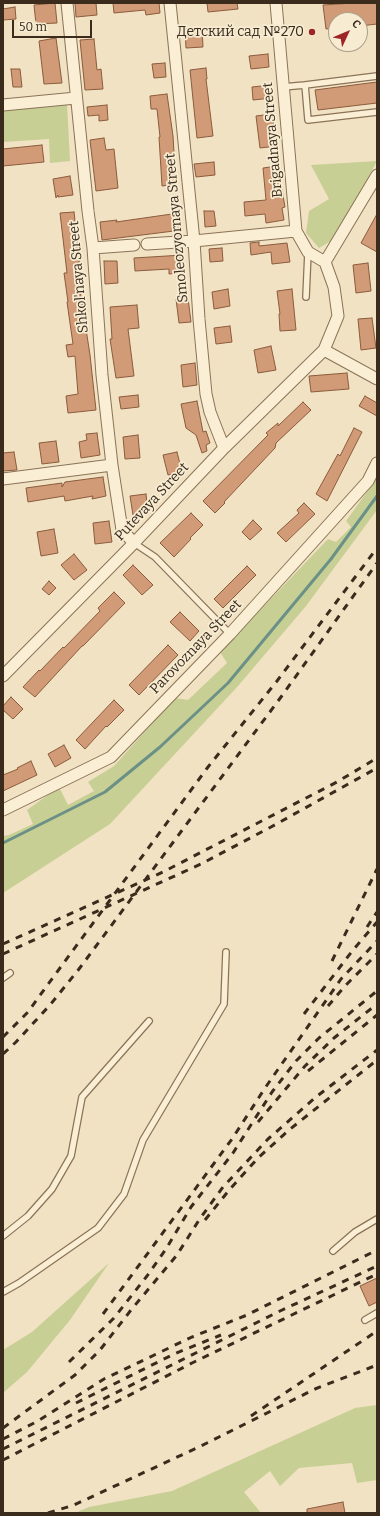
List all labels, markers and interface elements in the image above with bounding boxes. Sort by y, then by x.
scale bar [14,12,94,38]
north arrow [328,12,368,52]
text: С [349,17,363,31]
text: 50 m [19,20,47,34]
place label: Детский сад №270 [177,24,304,40]
marker: Детский сад №270 [307,27,317,37]
street label: Brigadnaya Street [260,82,286,198]
street label: Smoleozyornaya Street [162,153,192,303]
street label: Shkol'naya Street [66,220,92,334]
street label: Putevaya Street [112,459,192,545]
street label: Parovoznaya Street [147,596,245,698]

